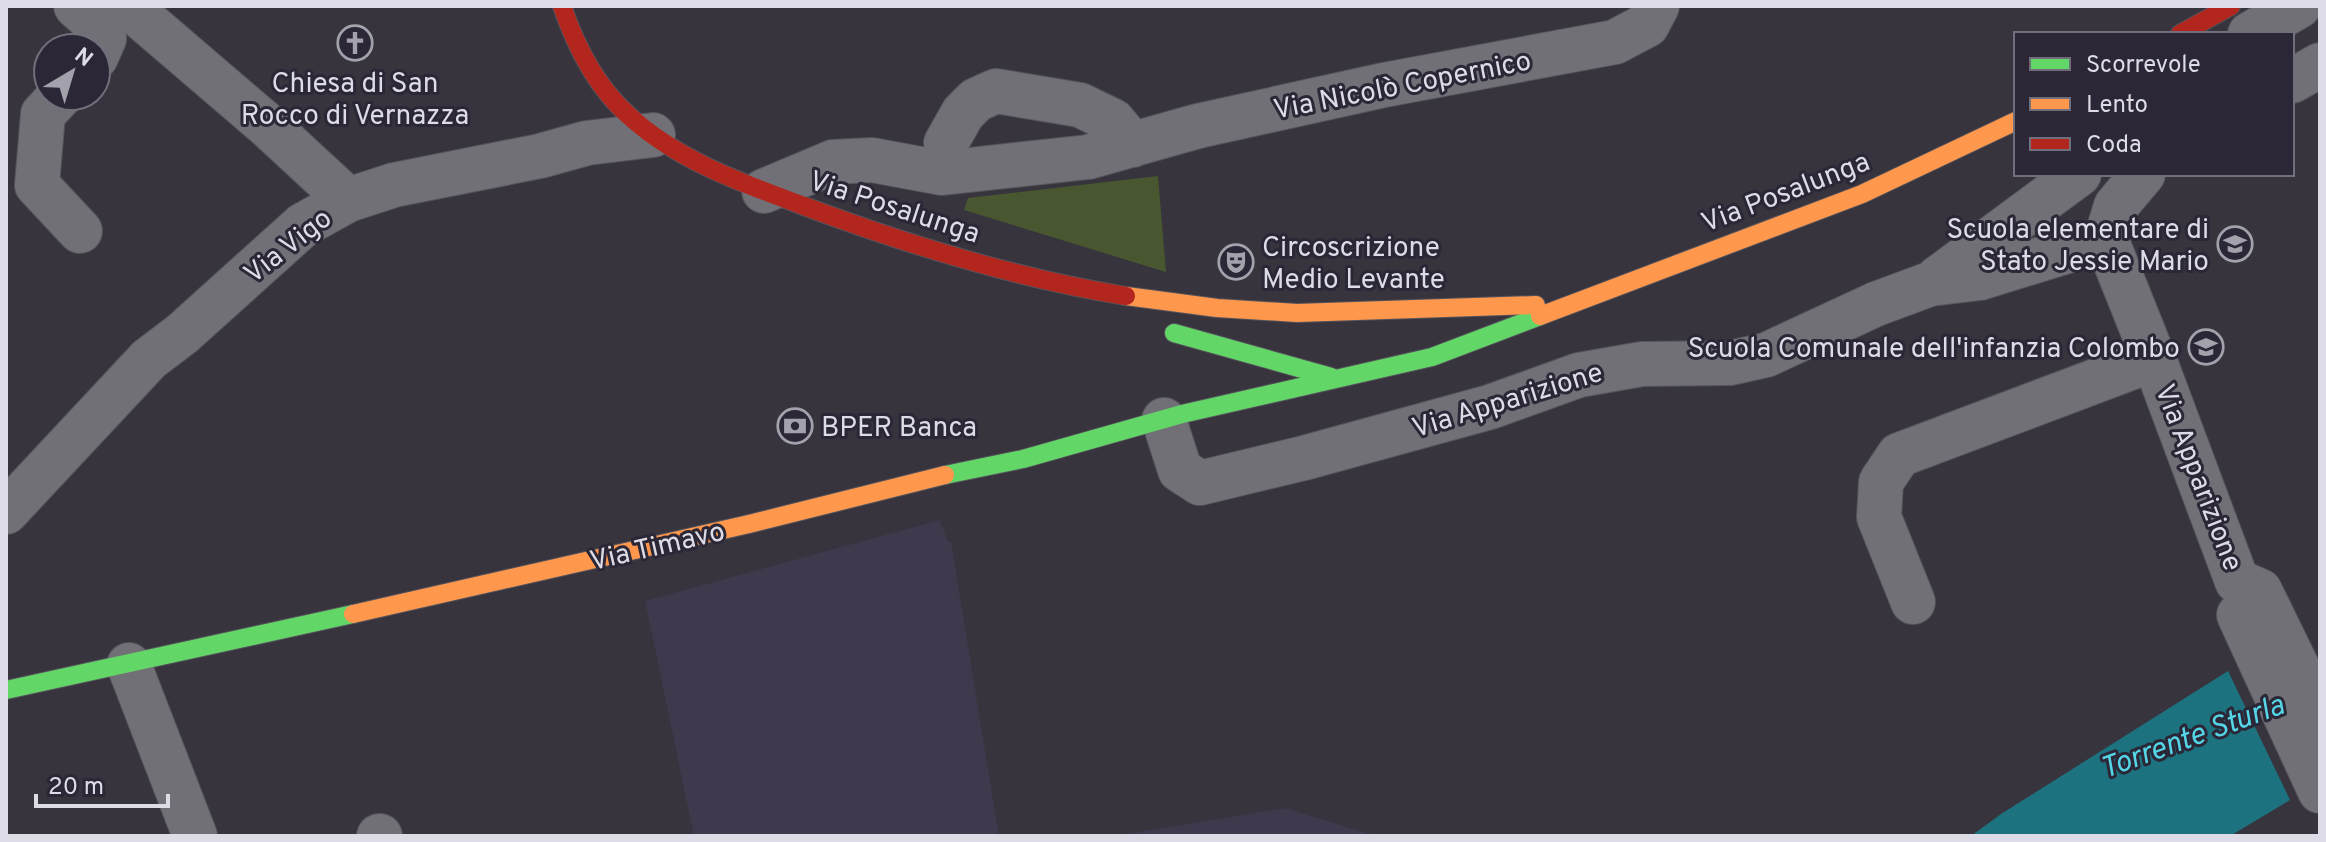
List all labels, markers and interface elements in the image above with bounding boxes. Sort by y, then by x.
church icon: Chiesa di San Rocco di Vernazza [336,24,374,62]
north arrow [32,32,112,112]
legend [2014,32,2294,176]
text: N [68,43,97,74]
street label: Via Nicolò Copernico [1271,44,1535,130]
text: Scorrevole [2086,51,2201,81]
place label: Chiesa di San Rocco di Vernazza [241,67,469,135]
text: Lento [2086,91,2148,121]
text: Coda [2086,131,2142,161]
street label: Via Posalunga [1697,145,1875,242]
street label: Via Posalunga [804,164,984,253]
street label: Via Vigo [238,202,340,293]
place label: Scuola elementare di Stato Jessie Mario [1946,213,2209,281]
school or university icon: Scuola elementare di Stato Jessie Mario [2216,225,2254,263]
place label: Circoscrizione Medio Levante [1262,231,1445,299]
theatre icon: Circoscrizione Medio Levante [1217,243,1255,281]
school or university icon: Scuola Comunale dell'infanzia Colombo [2187,328,2225,366]
place label: Scuola Comunale dell'infanzia Colombo [1688,332,2180,368]
street label: Via Apparizione [1408,356,1608,448]
street label: Via Apparizione [2145,379,2249,577]
bank icon: BPER Banca [776,407,814,445]
place label: BPER Banca [821,411,977,447]
street label: Via Timavo [587,515,729,581]
water label: Torrente Sturla [2096,688,2290,789]
scale bar [36,758,168,808]
text: 20 m [48,773,104,803]

